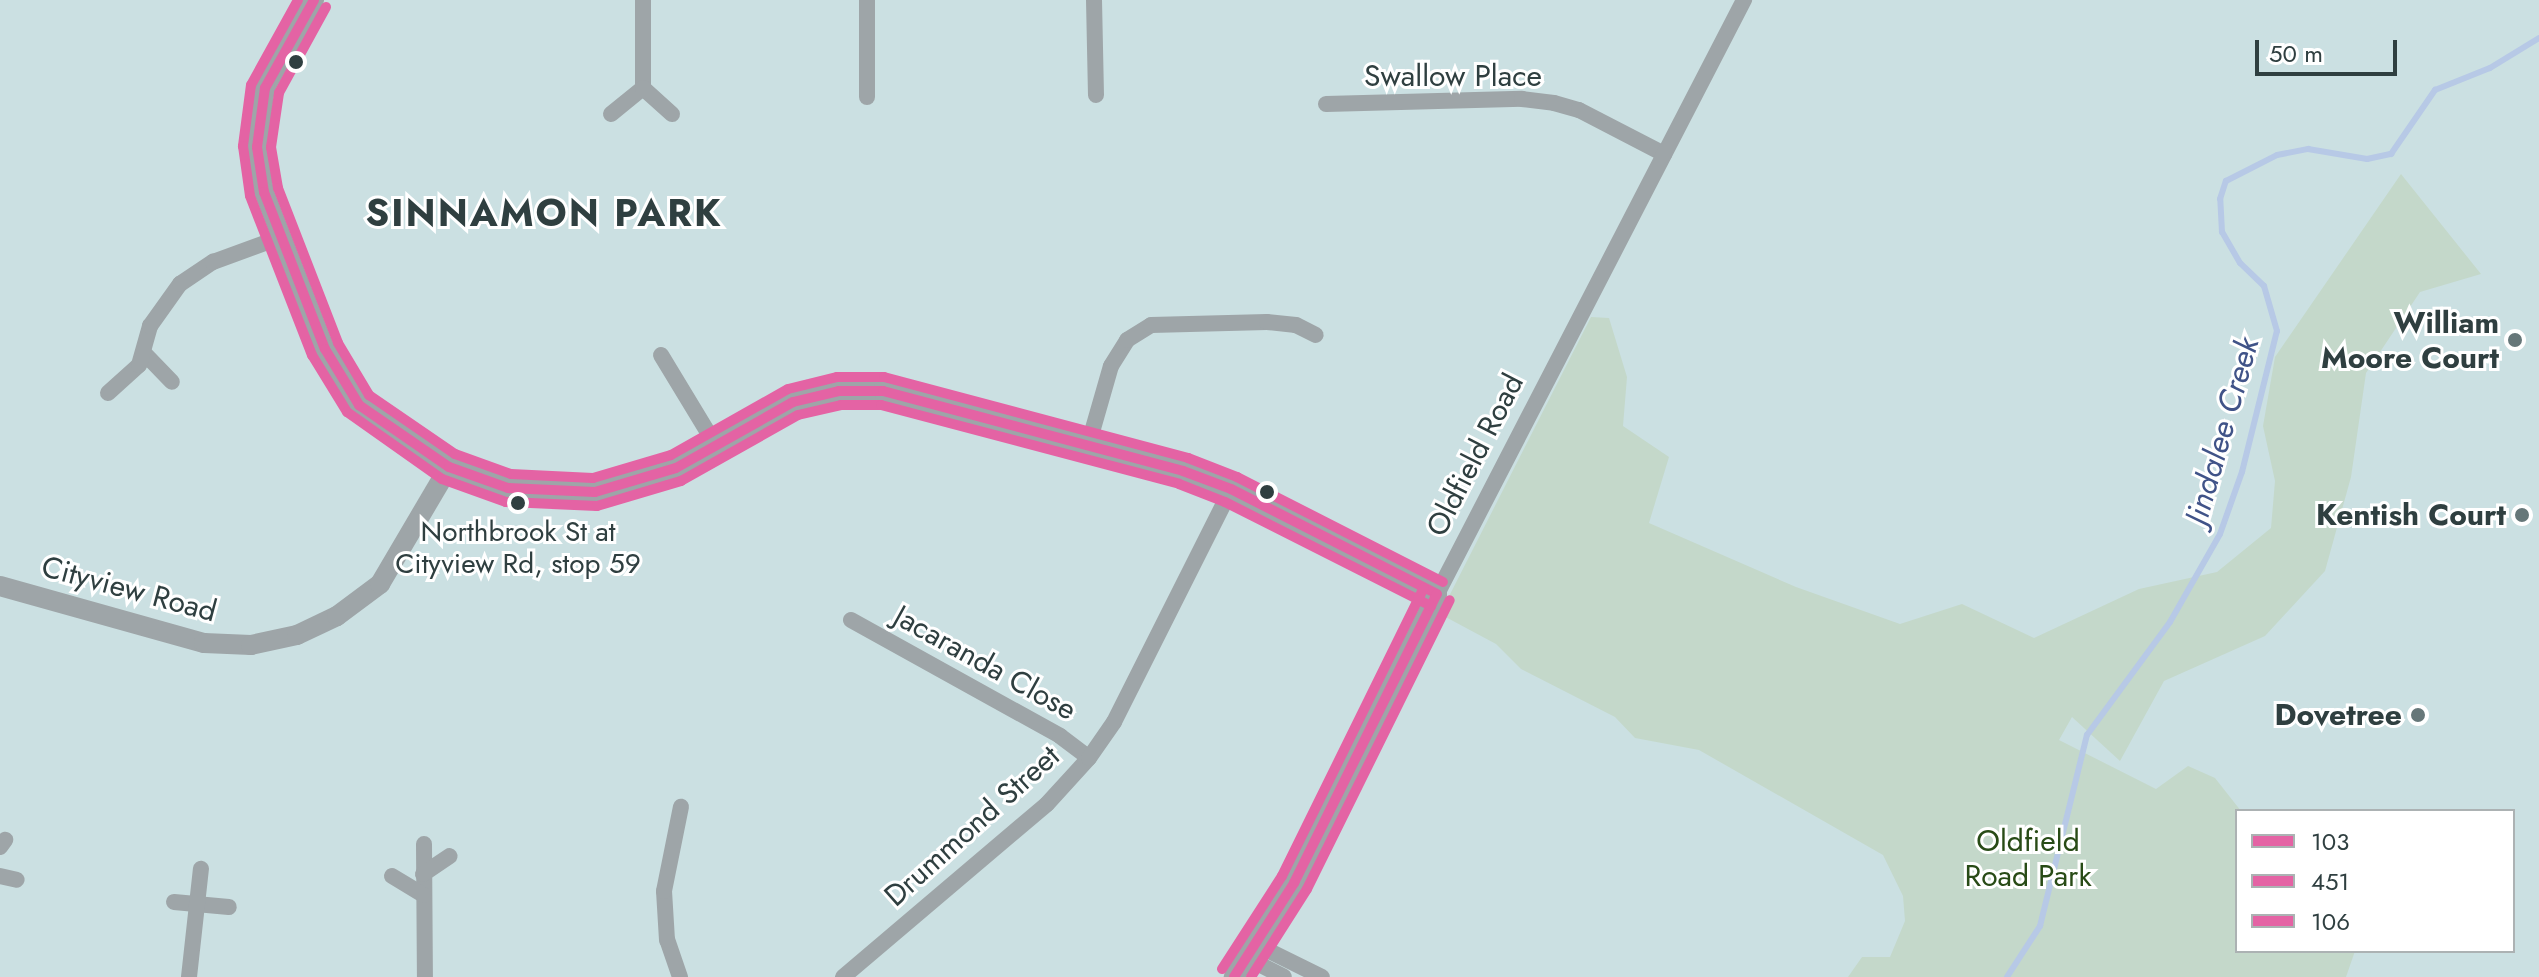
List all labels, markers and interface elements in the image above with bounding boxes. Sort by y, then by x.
scale bar [2259,24,2401,74]
text: 50 m [2269,36,2323,71]
unlabelled marker [288,54,304,70]
street label: Swallow Place [1364,58,1542,94]
district label: SINNAMON PARK [366,190,722,236]
place label: William Moore Court [2321,305,2499,376]
marker: William Moore Court [2506,331,2524,349]
water label: Jindalee Creek [2177,333,2267,529]
street label: Oldfield Road [1419,368,1531,542]
unlabelled marker [1259,484,1275,500]
marker: Northbrook St at Cityview Rd, stop 59 [510,495,526,511]
place label: Kentish Court [2316,497,2506,533]
marker: Kentish Court [2513,506,2531,524]
place label: Northbrook St at Cityview Rd, stop 59 [395,515,641,581]
street label: Cityview Road [38,548,220,630]
street label: Jacaranda Close [888,598,1082,728]
place label: Dovetree [2274,697,2402,733]
marker: Dovetree [2409,706,2427,724]
street label: Drummond Street [877,738,1067,914]
legend [2235,809,2515,953]
park label: Oldfield Road Park [1964,823,2092,894]
text: 103 [2311,824,2349,859]
text: 451 [2311,864,2349,899]
text: 106 [2311,904,2350,939]

